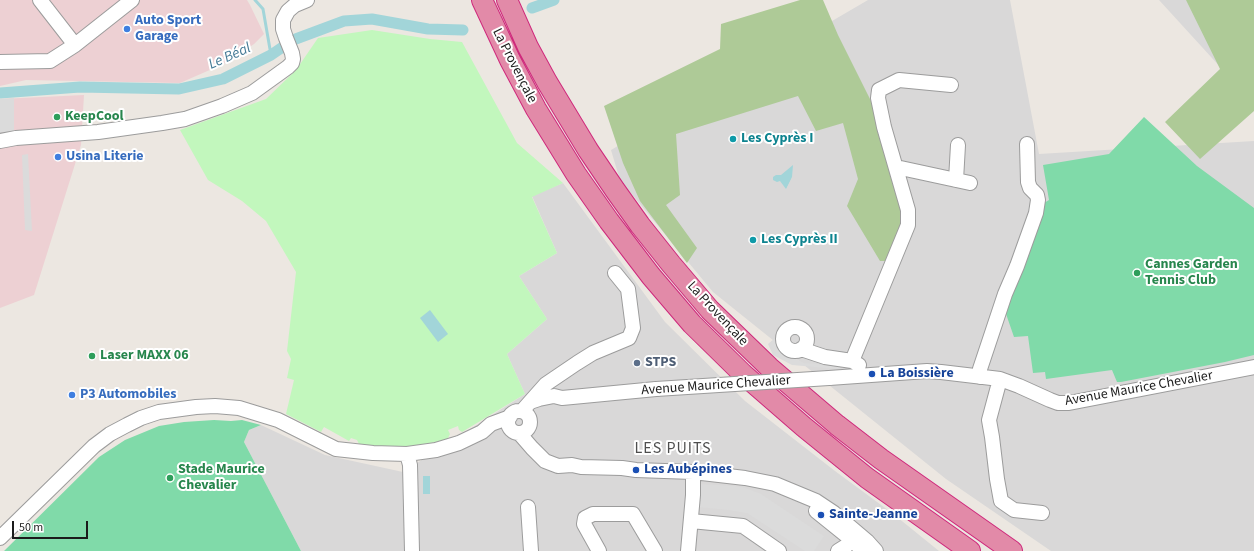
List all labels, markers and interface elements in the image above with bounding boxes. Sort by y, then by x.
place label: Auto Sport Garage [135,13,201,46]
marker: Auto Sport Garage [122,24,132,34]
street label: La Provençale [488,26,540,106]
water label: Le Béal [206,40,254,74]
place label: KeepCool [65,109,124,125]
marker: KeepCool [52,112,62,122]
place label: Les Cyprès I [741,131,813,147]
marker: Les Cyprès I [728,134,738,144]
place label: Usina Literie [66,149,144,165]
marker: Usina Literie [53,152,63,162]
place label: Les Cyprès II [761,232,838,248]
marker: Les Cyprès II [748,235,758,245]
place label: Cannes Garden Tennis Club [1145,257,1238,290]
marker: Cannes Garden Tennis Club [1132,268,1142,278]
street label: La Provençale [683,278,751,350]
place label: Laser MAXX 06 [100,348,189,364]
marker: Laser MAXX 06 [87,351,97,361]
place label: STPS [645,355,676,371]
marker: STPS [632,358,642,368]
place label: La Boissière [880,366,954,382]
street label: Avenue Maurice Chevalier [1064,368,1214,410]
marker: La Boissière [867,369,877,379]
street label: Avenue Maurice Chevalier [641,372,791,400]
place label: P3 Automobiles [80,387,176,403]
marker: P3 Automobiles [67,390,77,400]
district label: LES PUITS [634,439,712,459]
place label: Stade Maurice Chevalier [178,462,265,494]
place label: Les Aubépines [644,462,732,478]
marker: Les Aubépines [631,465,641,475]
marker: Stade Maurice Chevalier [165,473,175,483]
place label: Sainte-Jeanne [829,507,918,523]
marker: Sainte-Jeanne [816,510,826,520]
scale bar [14,513,90,539]
text: 50 m [19,519,43,536]

